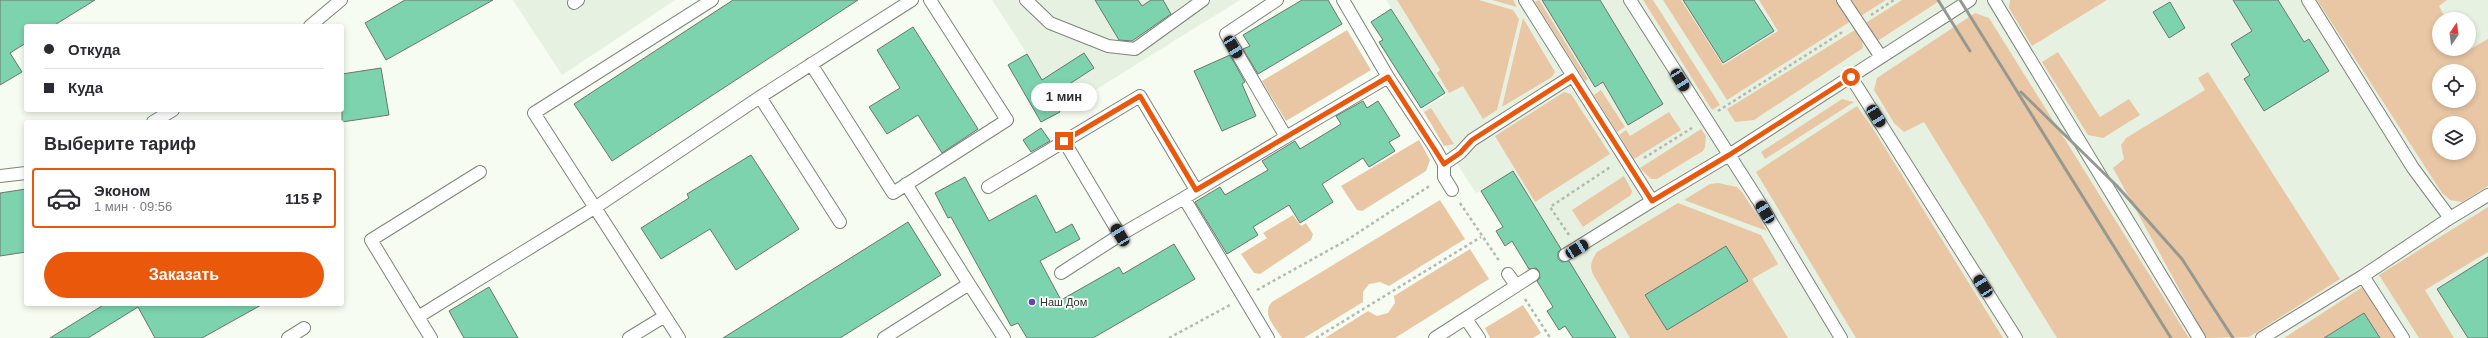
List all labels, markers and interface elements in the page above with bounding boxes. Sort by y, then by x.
north arrow [2432,12,2476,56]
map controls [2432,12,2476,160]
car [1222,34,1244,60]
text: Откуда [68,41,120,58]
button: locate [2432,64,2476,108]
car [1669,67,1691,93]
route start [1842,68,1860,86]
text: Куда [68,79,103,96]
callout: 1 мин [1031,83,1097,111]
text: 1 мин [1046,89,1082,104]
car [1865,103,1887,129]
button: layers [2432,116,2476,160]
route end [1055,132,1073,150]
text: Выберите тариф [44,134,196,154]
icon: car [46,180,82,216]
text: Эконом [94,182,150,199]
text: 115 ₽ [285,190,322,207]
text: 1 мин · 09:56 [94,199,172,214]
car [1754,199,1776,225]
car [1109,222,1131,248]
car [1564,238,1590,260]
button: Заказать [44,252,324,298]
car [1971,273,1995,299]
place label: Наш Дом [1040,296,1087,308]
marker: Наш Дом [1027,297,1037,307]

